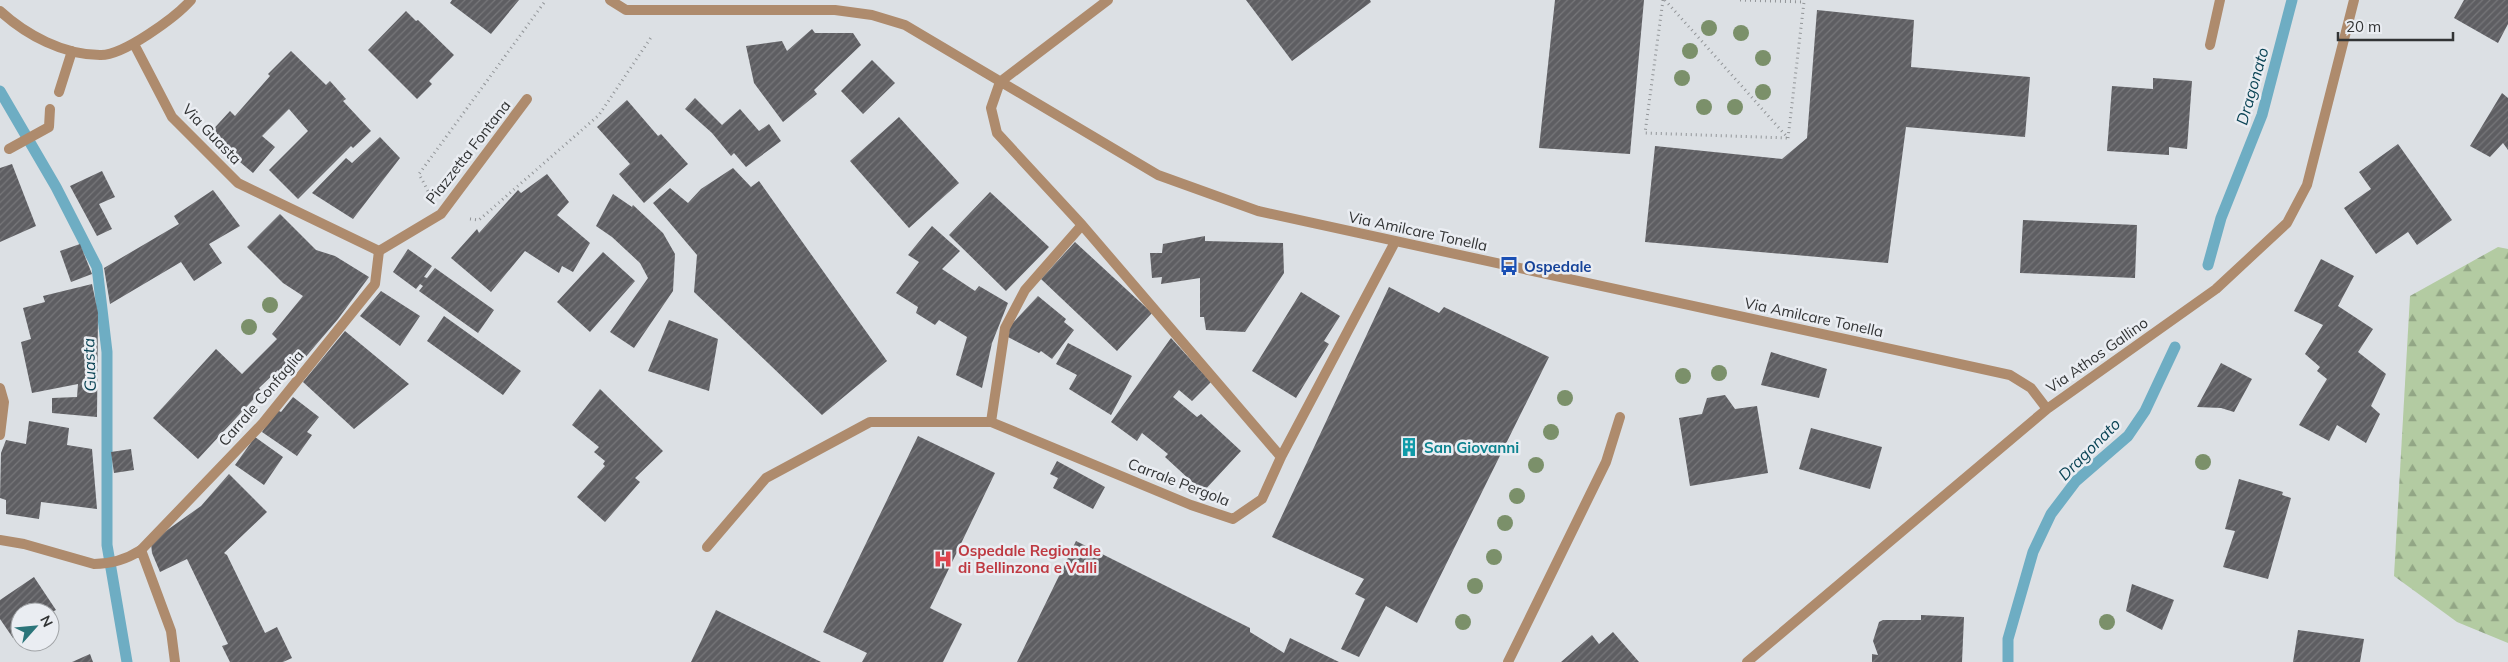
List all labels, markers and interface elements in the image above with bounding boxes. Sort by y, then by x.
scale bar [2338,10,2453,42]
text: 20 m [2346,17,2381,36]
water label: Dragonato [2231,45,2273,127]
street label: Piazzetta Fontana [422,96,514,208]
street label: Via Guasta [178,100,246,168]
street label: Via Amilcare Tonella [1347,207,1489,255]
bus stop icon: Ospedale [1498,255,1520,277]
place label: Ospedale [1524,257,1592,276]
street label: Via Amilcare Tonella [1743,293,1885,341]
street label: Via Athos Gallino [2042,313,2152,397]
water label: Guasta [78,337,100,392]
street label: Carrale Confaglia [214,346,308,450]
water label: Dragonato [2054,414,2124,484]
building icon: San Giovanni [1398,436,1420,458]
place label: San Giovanni [1424,438,1519,457]
street label: Carrale Pergola [1125,454,1233,510]
place label: Ospedale Regionale di Bellinzona e Valli [958,541,1101,577]
hospital icon: Ospedale Regionale di Bellinzona e Valli [932,548,954,570]
north arrow [10,602,60,652]
text: N [36,612,57,630]

